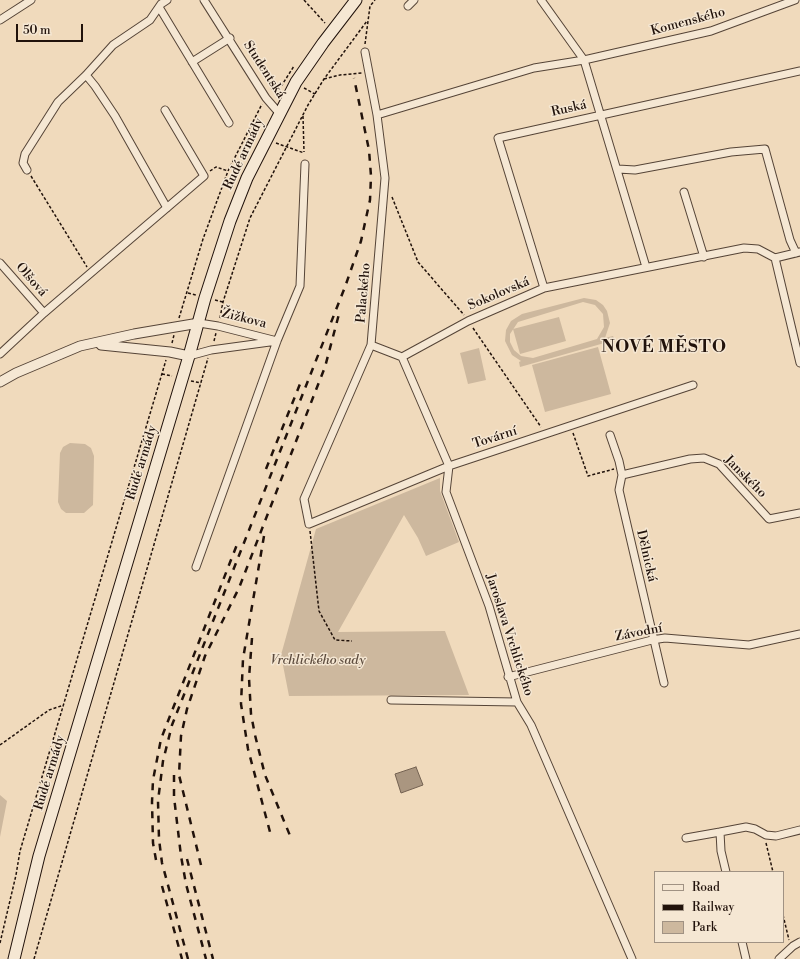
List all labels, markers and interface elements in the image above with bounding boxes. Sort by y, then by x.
street label: Komenského [649,5,727,39]
scale bar [18,16,85,42]
text: 50 m [23,23,51,38]
street label: Studentská [240,38,288,102]
street label: Ruská [550,97,588,121]
street label: Rudé armády [221,116,267,192]
street label: Olšová [12,260,50,300]
street label: Palackého [354,262,374,324]
street label: Sokolovská [466,274,532,314]
street label: Žižkova [220,306,268,332]
district label: NOVÉ MĚSTO [601,338,727,358]
street label: Tovární [471,423,519,453]
street label: Rudé armády [123,424,161,502]
street label: Janského [720,452,770,502]
street label: Dělnická [632,528,660,584]
street label: Jaroslava Vrchlického [482,572,536,698]
street label: Závodní [614,621,664,645]
park label: Vrchlického sady [271,653,365,669]
street label: Rudé armády [31,734,69,812]
legend [654,871,784,943]
text: Road [692,880,720,895]
text: Railway [692,900,734,915]
text: Park [692,920,717,935]

